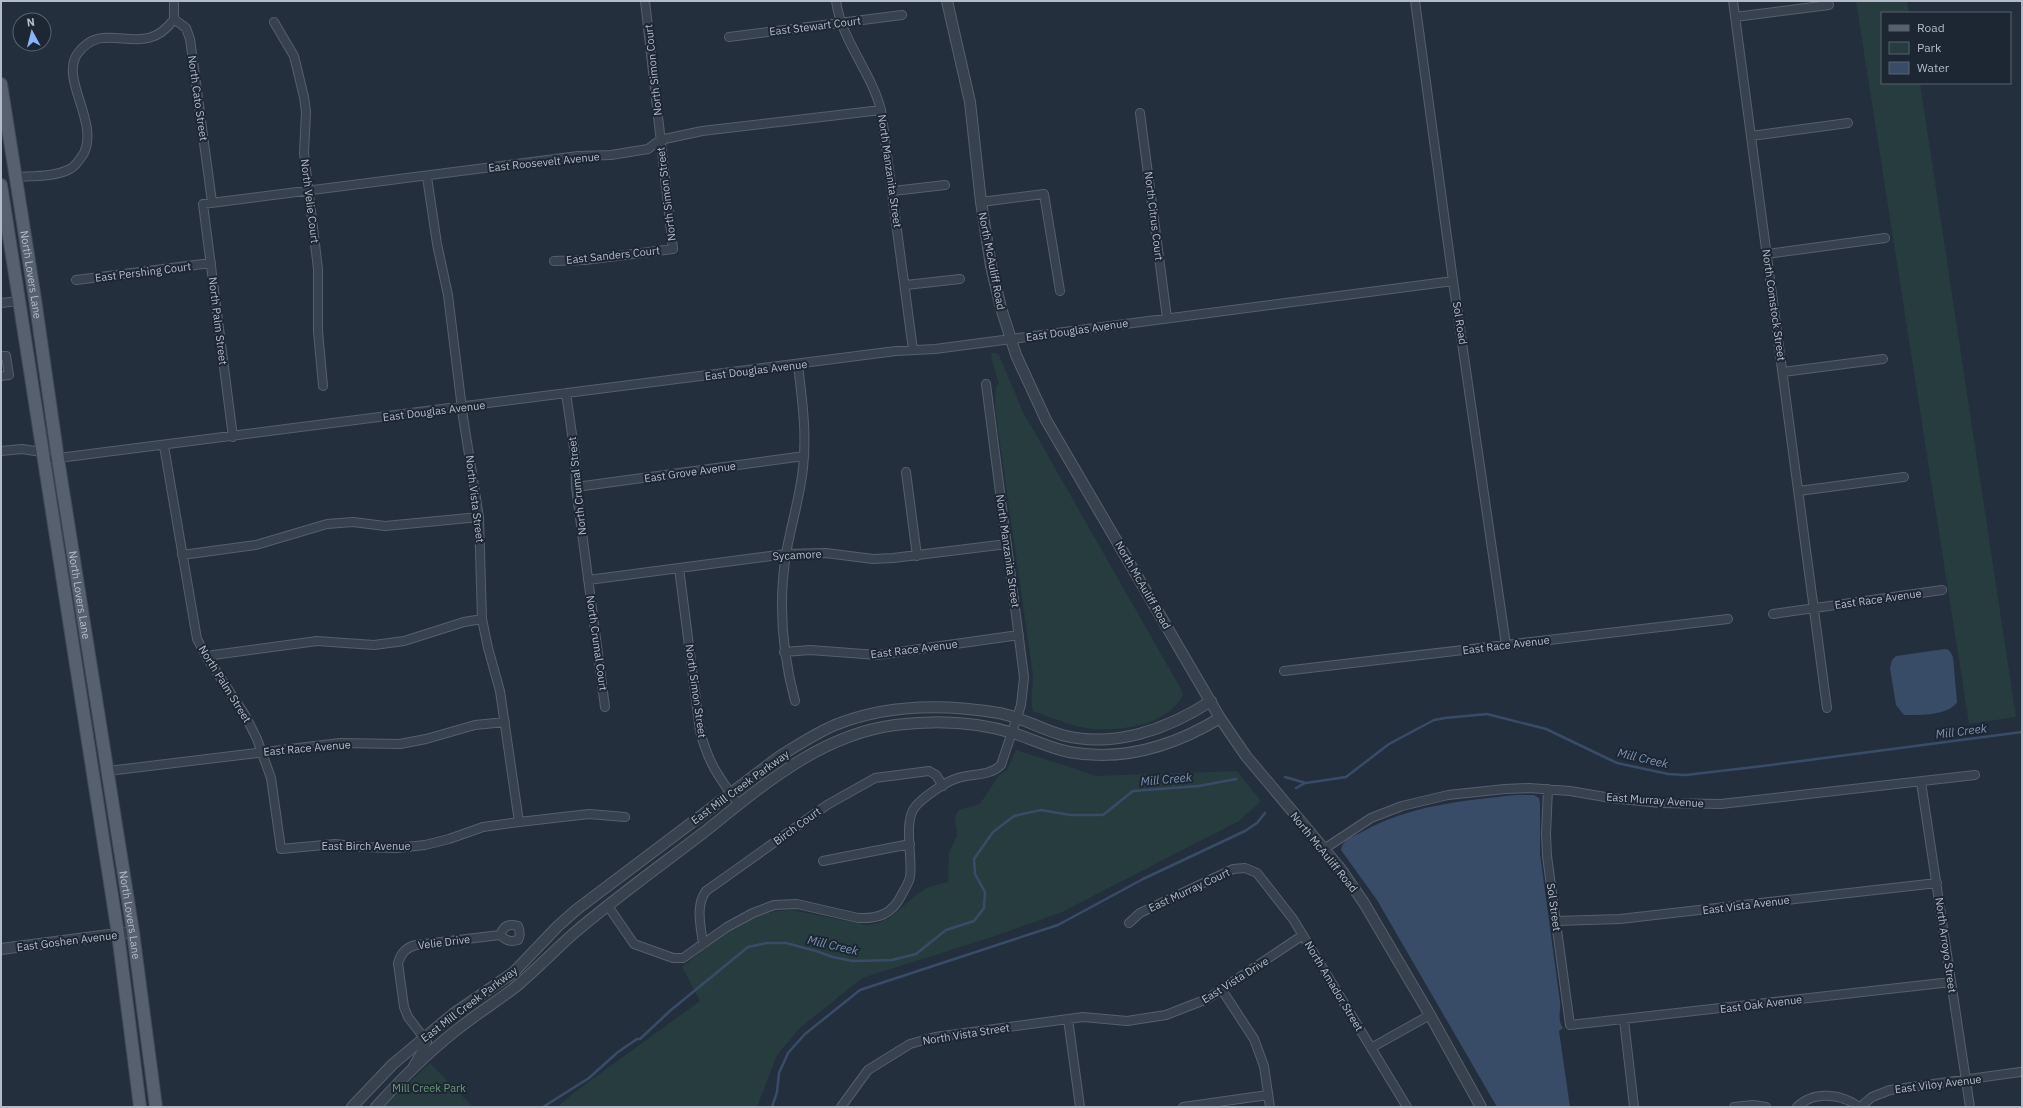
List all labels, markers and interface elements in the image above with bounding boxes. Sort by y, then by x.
north arrow [12,12,52,52]
legend [1881,12,2011,84]
street label: East Stewart Court [768,13,862,39]
text: N [26,15,36,30]
text: Road [1917,20,1945,35]
street label: North Simon Court [641,24,665,116]
text: Park [1917,40,1942,55]
street label: North Cato Street [185,54,211,142]
text: Water [1917,60,1950,75]
street label: North Manzanita Street [875,113,905,229]
street label: North Simon Street [653,146,679,242]
street label: East Roosevelt Avenue [488,149,600,175]
street label: North Velie Court [298,158,322,244]
street label: North Citrus Court [1142,171,1166,261]
street label: North McAuliff Road [976,211,1008,311]
street label: North Lovers Lane [17,229,45,320]
street label: East Sanders Court [565,243,661,267]
street label: North Comstock Street [1759,248,1789,362]
street label: East Pershing Court [94,259,192,285]
street label: North Palm Street [206,276,230,366]
street label: Sol Road [1450,300,1470,346]
street label: East Douglas Avenue [1025,316,1129,344]
street label: East Douglas Avenue [704,357,808,383]
street label: East Douglas Avenue [382,398,486,424]
street label: North Crumal Street [565,436,589,536]
street label: North Vista Street [463,454,487,544]
street label: East Grove Avenue [643,459,737,485]
street label: North Manzanita Street [993,493,1023,609]
street label: North McAuliff Road [1112,538,1174,632]
street label: Sycamore [772,547,822,563]
street label: North Lovers Lane [66,550,93,640]
street label: East Race Avenue [1834,586,1922,612]
street label: North Crumal Court [583,594,611,692]
street label: East Race Avenue [1462,633,1550,657]
street label: East Race Avenue [870,637,958,661]
street label: North Palm Street [196,643,254,725]
street label: North Simon Street [682,643,710,739]
water label: Mill Creek [1934,720,1988,742]
street label: East Race Avenue [263,737,351,759]
water label: Mill Creek [1616,745,1671,771]
street label: East Mill Creek Parkway [688,747,792,827]
water label: Mill Creek [1140,769,1193,789]
street label: East Murray Avenue [1606,790,1704,810]
street label: Birch Court [770,804,824,848]
street label: North McAuliff Road [1287,809,1361,895]
street label: East Birch Avenue [321,839,411,853]
street label: East Murray Court [1146,865,1232,915]
street label: North Lovers Lane [116,870,144,960]
street label: Sol Street [1544,882,1564,932]
street label: East Vista Avenue [1702,893,1790,917]
street label: North Arroyo Street [1932,896,1960,994]
street label: East Goshen Avenue [16,928,118,954]
street label: Velie Drive [417,932,471,952]
water label: Mill Creek [806,932,861,958]
street label: North Amador Street [1302,938,1366,1034]
street label: East Vista Drive [1199,954,1271,1006]
street label: East Mill Creek Parkway [418,963,521,1045]
street label: East Oak Avenue [1719,992,1803,1016]
street label: North Vista Street [921,1020,1011,1048]
street label: East Viloy Avenue [1894,1072,1982,1096]
park label: Mill Creek Park [392,1081,466,1095]

